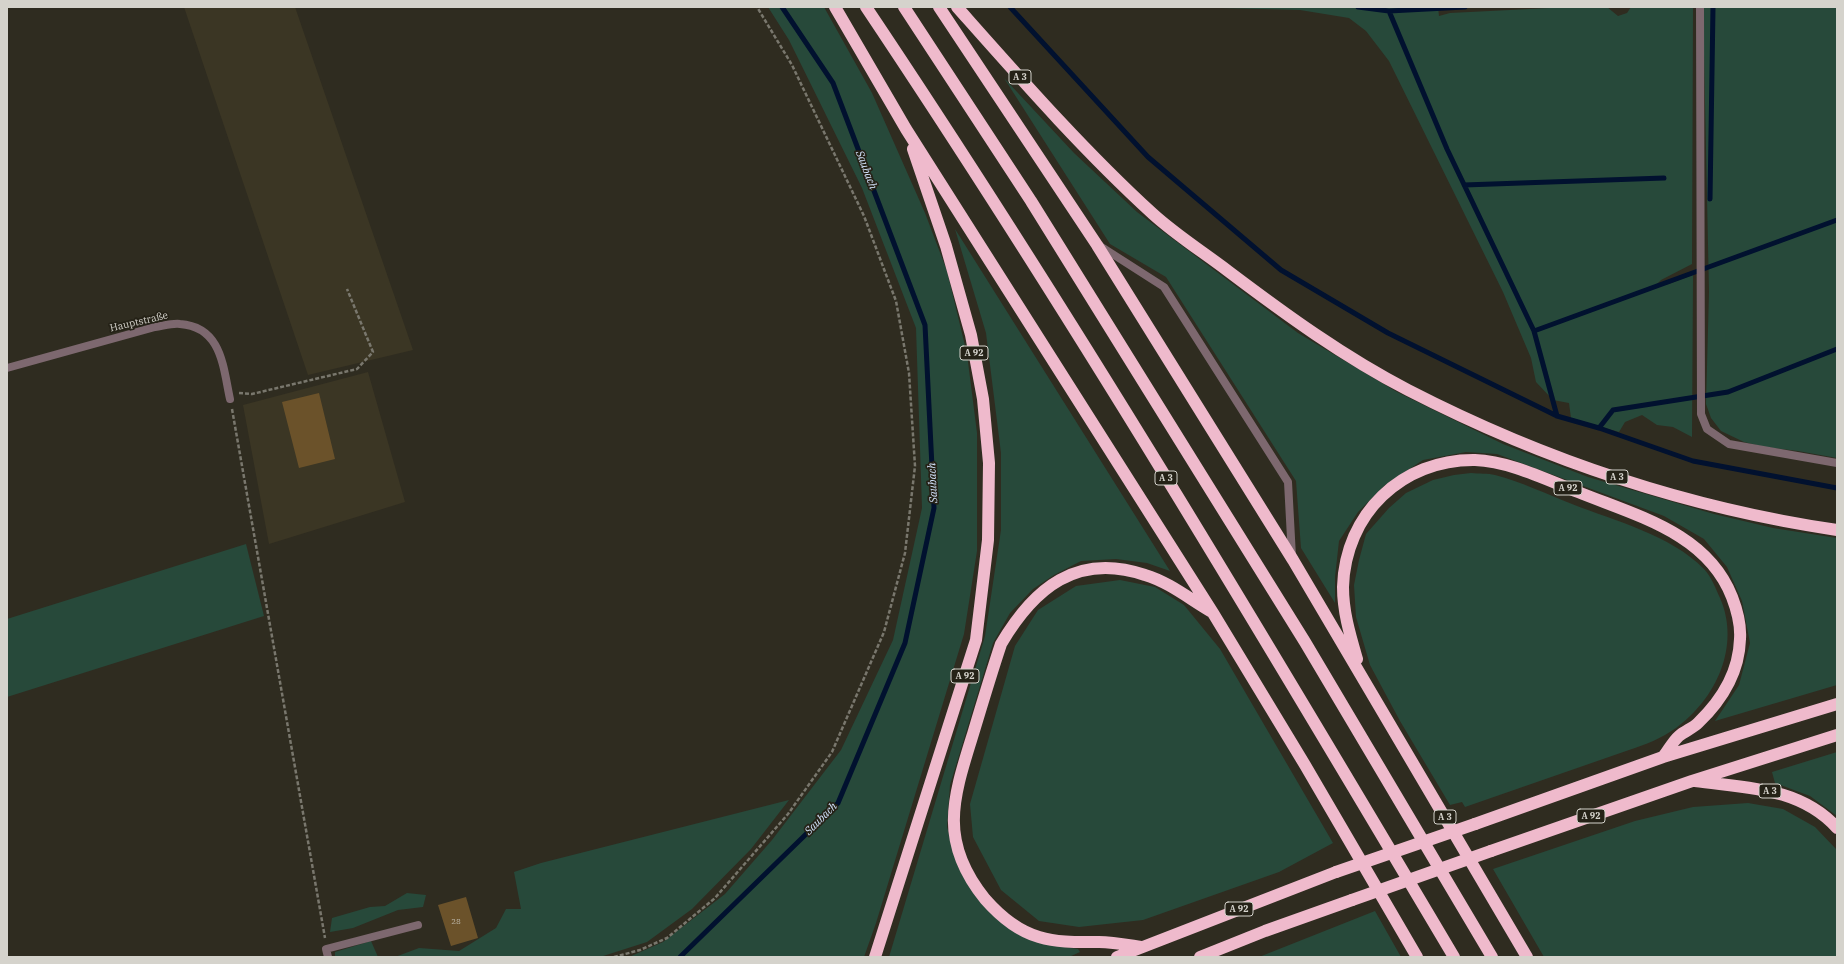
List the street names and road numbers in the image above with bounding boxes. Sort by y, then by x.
road number: A 3 [1009,70,1031,84]
street label: Hauptstraße [109,310,169,334]
road number: A 92 [960,346,988,360]
road number: A 3 [1606,470,1628,484]
road number: A 3 [1155,471,1177,485]
road number: A 92 [1554,481,1582,495]
road number: A 92 [951,669,979,683]
road number: A 3 [1759,784,1781,798]
road number: A 92 [1577,809,1605,823]
road number: A 3 [1434,810,1456,824]
road number: A 92 [1225,902,1253,916]

